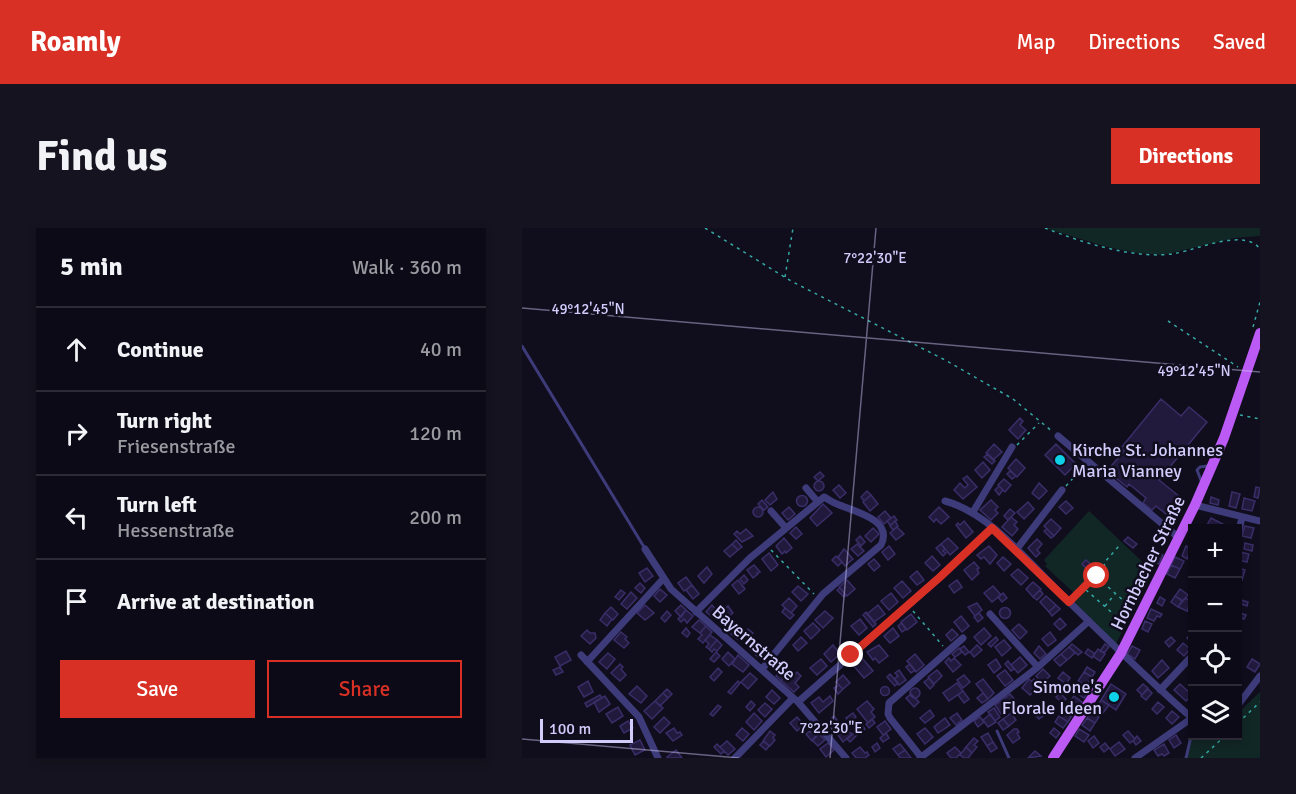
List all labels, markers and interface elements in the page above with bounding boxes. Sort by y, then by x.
text: Roamly [30,25,121,59]
text: Map [1017,29,1055,55]
text: Directions [1088,29,1180,55]
text: Saved [1213,29,1266,55]
button: Directions [1111,128,1260,184]
text: Find us [36,131,167,182]
text: 7°22'30"E [843,249,907,267]
text: 5 min [60,251,123,283]
text: Walk · 360 m [352,255,462,280]
text: 49°12'45"N [551,300,625,318]
icon: ahead [60,333,93,366]
text: Continue [117,336,204,363]
text: 40 m [420,337,462,362]
text: 49°12'45"N [1157,362,1231,380]
text: Turn right [117,407,212,434]
icon: right [60,417,93,450]
text: 120 m [409,421,462,446]
text: Friesenstraße [117,434,235,459]
place label: Kirche St. Johannes Maria Vianney [1072,439,1223,482]
marker: Kirche St. Johannes Maria Vianney [1053,453,1067,467]
text: Turn left [117,491,197,518]
street label: Hornbacher Straße [1106,492,1190,634]
icon: left [60,501,93,534]
text: 200 m [409,505,462,530]
text: Hessenstraße [117,518,235,543]
map controls [1188,524,1242,740]
button: + [1188,524,1242,578]
route start [1083,562,1109,588]
button: − [1188,578,1242,632]
icon: arrive [60,585,93,618]
text: Arrive at destination [117,588,314,615]
street label: Bayernstraße [708,601,800,685]
button: locate [1188,632,1242,686]
route end [837,641,863,667]
button: Save [60,660,255,718]
button: Share [267,660,462,718]
place label: Simone's Florale Ideen [1002,676,1102,719]
button: layers [1188,686,1242,740]
marker: Simone's Florale Ideen [1107,690,1121,704]
scale bar [540,716,633,744]
text: 100 m [549,719,591,739]
text: 7°22'30"E [799,719,863,737]

